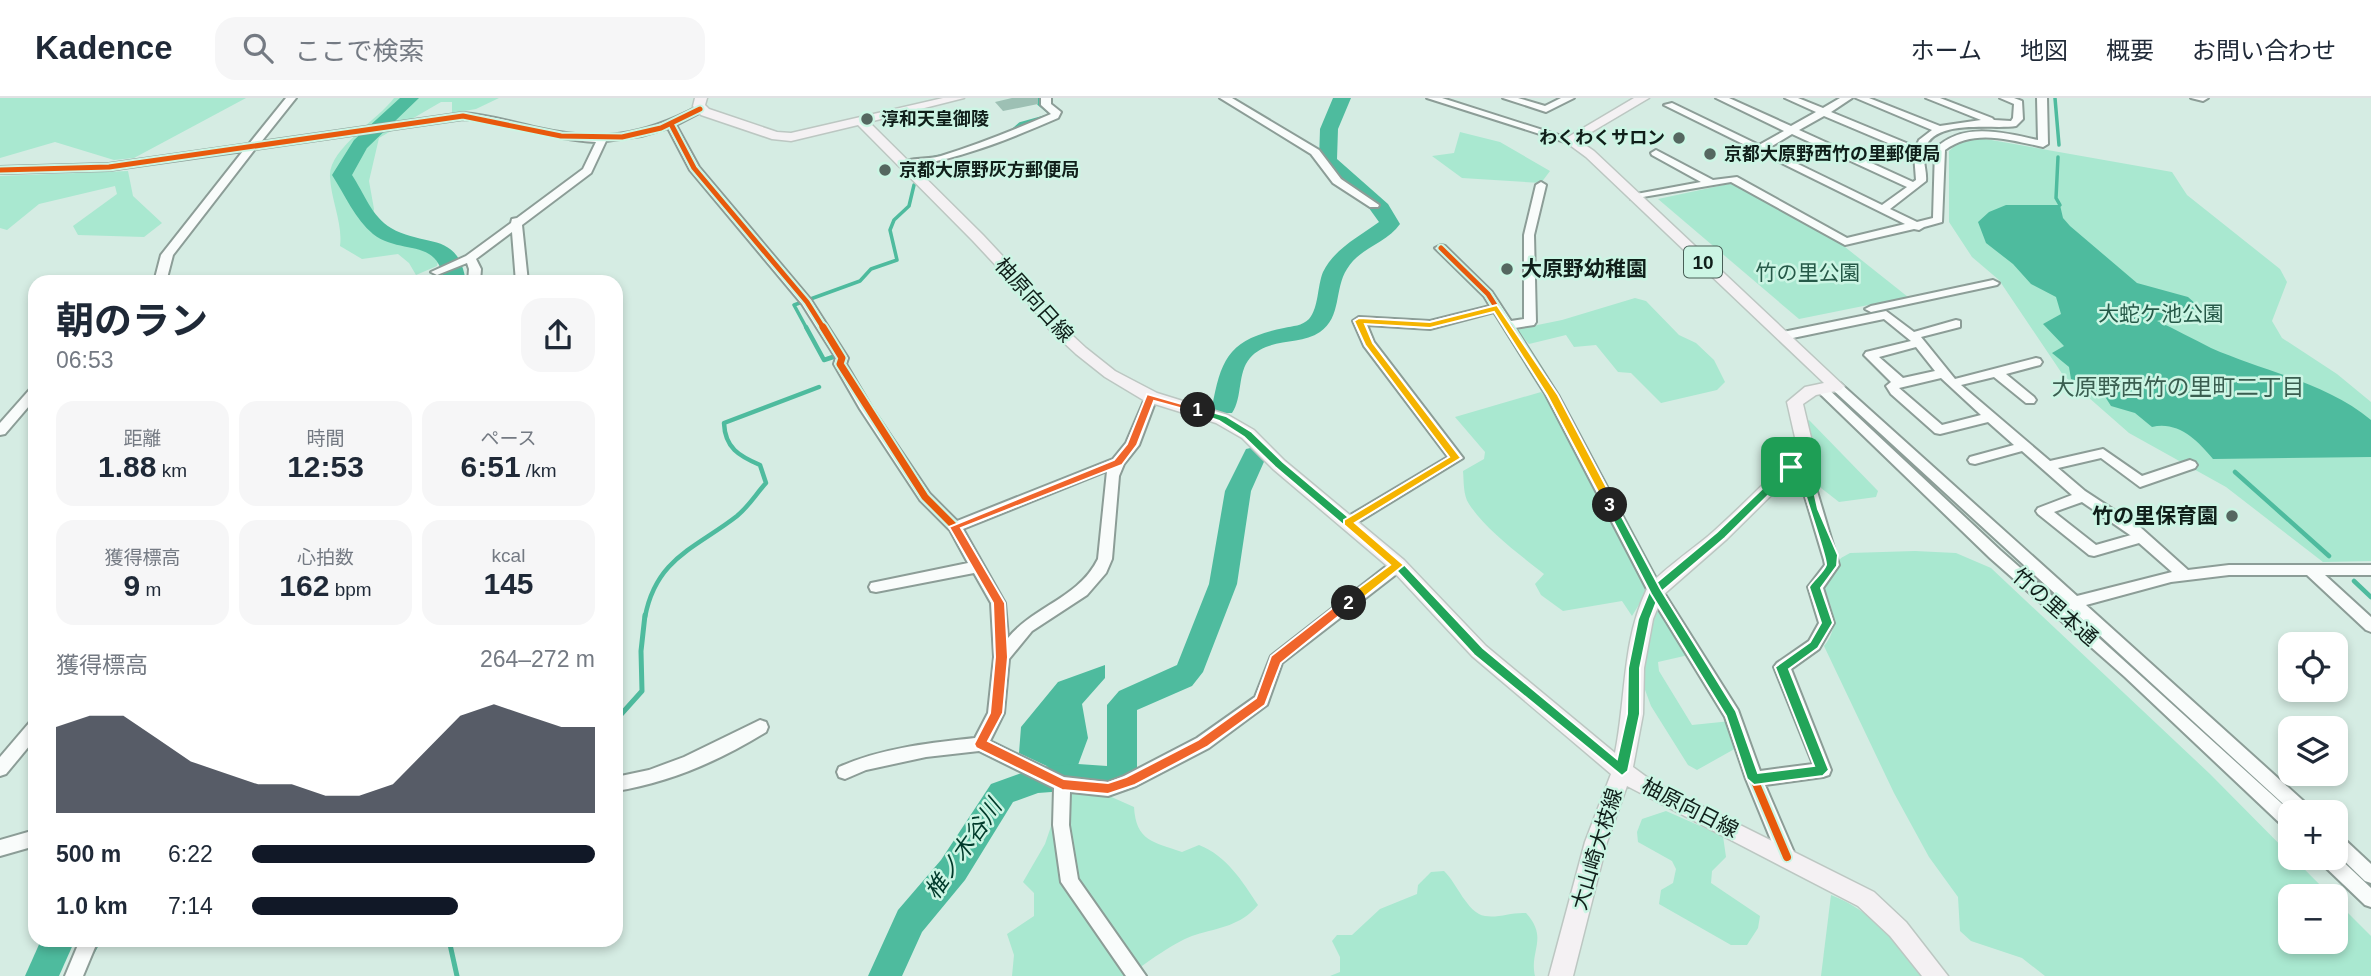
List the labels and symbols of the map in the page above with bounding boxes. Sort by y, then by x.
place label: 淳和天皇御陵 [881,109,989,129]
marker: 淳和天皇御陵 [859,111,875,127]
place label: わくわくサロン [1539,128,1665,148]
marker: わくわくサロン [1671,130,1687,146]
place label: 京都大原野西竹の里郵便局 [1724,144,1940,164]
marker: 京都大原野西竹の里郵便局 [1702,146,1718,162]
place label: 京都大原野灰方郵便局 [899,160,1079,180]
marker: 京都大原野灰方郵便局 [877,162,893,178]
road number: 10 [1684,246,1722,278]
street label: 柚原向日線 [991,253,1078,346]
place label: 大原野幼稚園 [1521,257,1647,280]
marker: 大原野幼稚園 [1499,261,1515,277]
park label: 竹の里公園 [1756,261,1861,284]
park label: 大蛇ケ池公園 [2098,302,2224,325]
district label: 大原野西竹の里町二丁目 [2052,374,2305,400]
pin: 1 [1180,392,1216,428]
pin [1761,437,1821,497]
pin: 3 [1592,488,1628,522]
place label: 竹の里保育園 [2092,504,2218,527]
marker: 竹の里保育園 [2224,508,2240,524]
street label: 竹の里本通 [2008,564,2102,650]
pin: 2 [1332,586,1366,620]
street label: 柚原向日線 [1638,773,1742,842]
street label: 大山崎大枝線 [1567,785,1626,912]
water label: 椎ノ木谷川 [919,792,1008,904]

